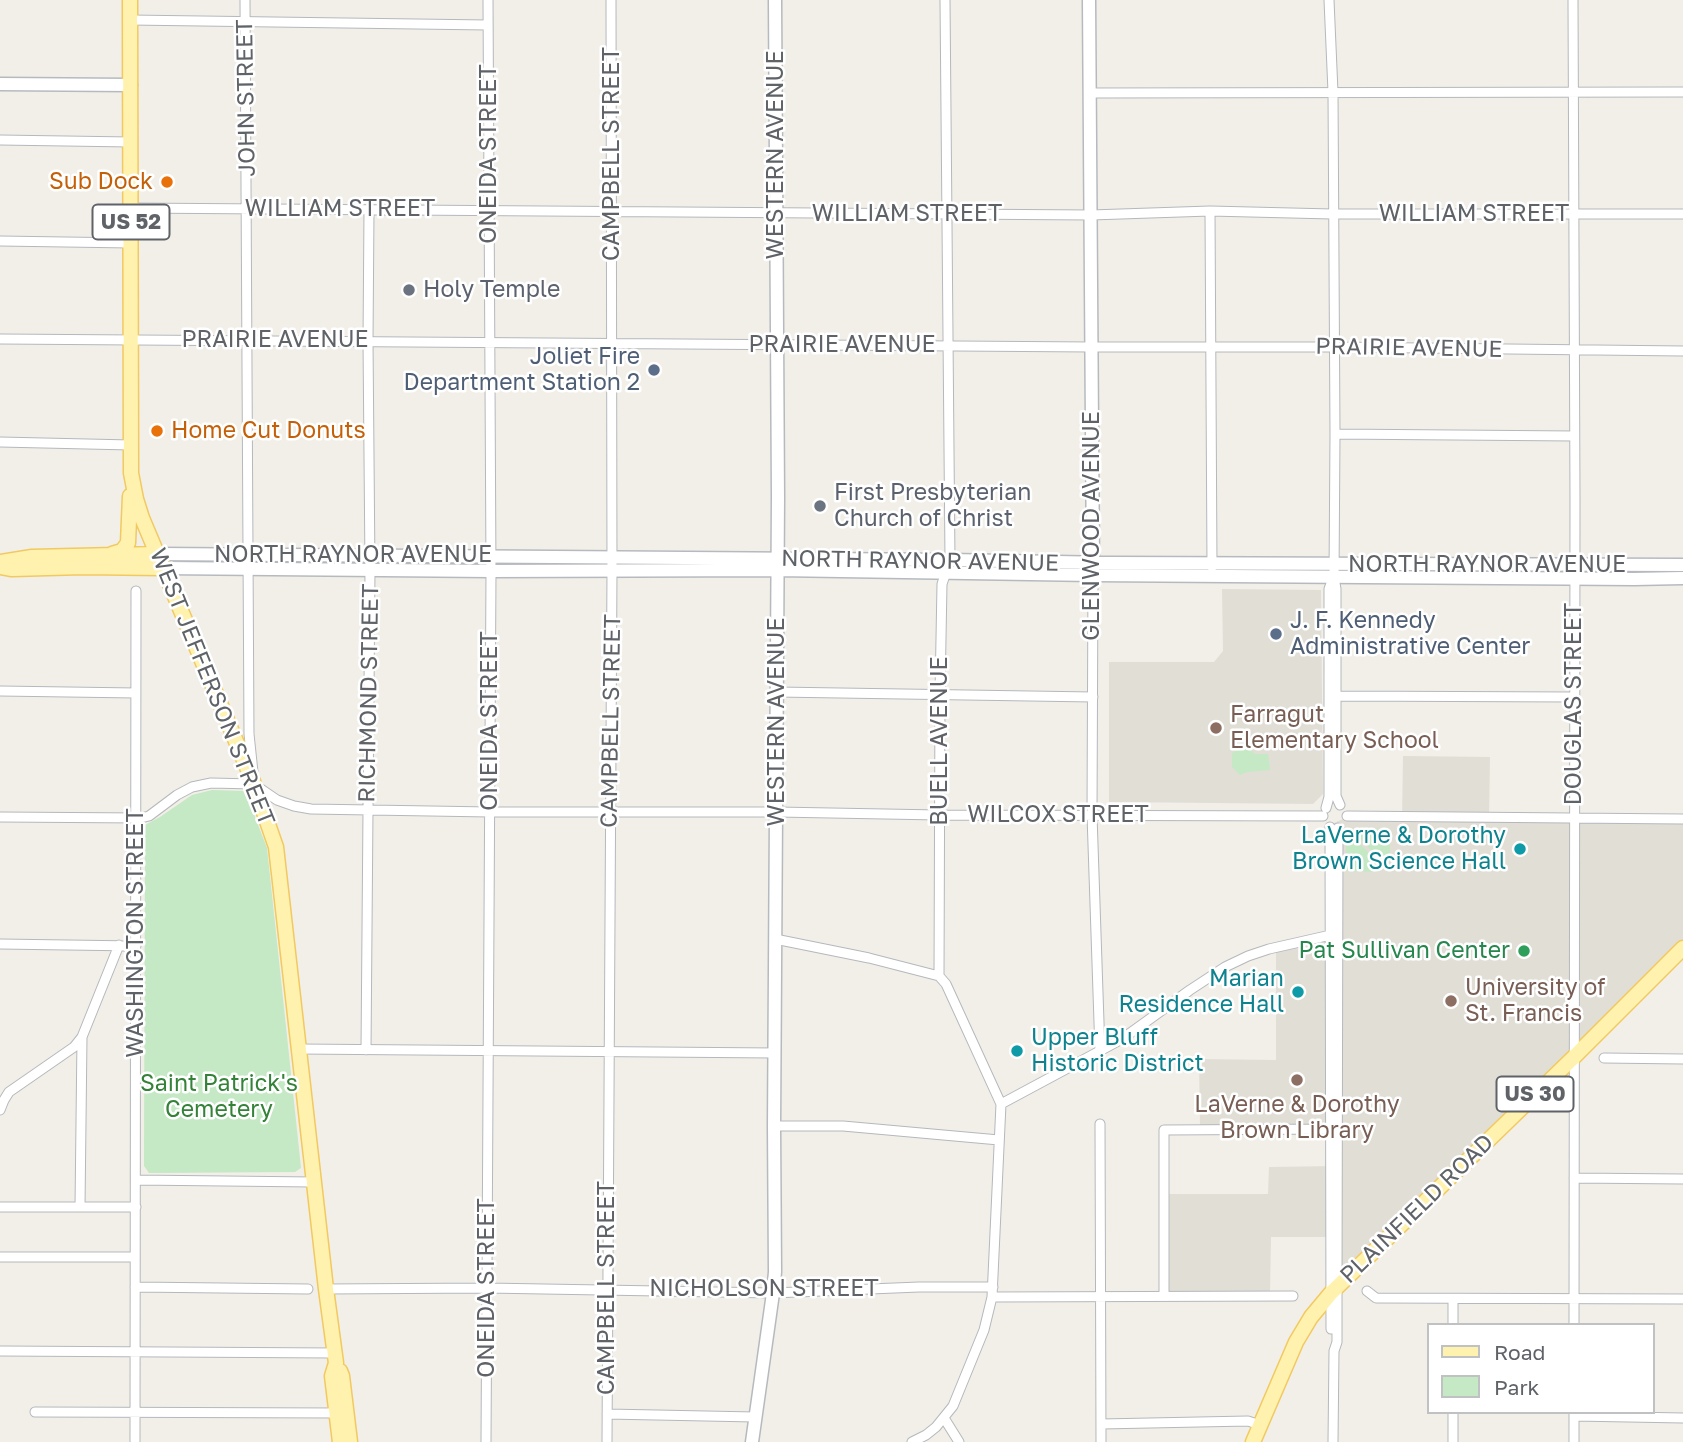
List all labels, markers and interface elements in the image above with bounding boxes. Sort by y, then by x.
street label: JOHN STREET [231,19,261,177]
street label: CAMPBELL STREET [598,47,626,261]
street label: WESTERN AVENUE [762,51,790,259]
street label: ONEIDA STREET [475,64,503,244]
place label: Sub Dock [49,168,153,196]
marker: Sub Dock [159,174,175,190]
street label: WILLIAM STREET [245,195,435,223]
street label: WILLIAM STREET [812,200,1002,228]
street label: WILLIAM STREET [1379,200,1569,228]
road number: US 52 [92,204,170,240]
place label: Holy Temple [423,276,560,304]
marker: Holy Temple [401,282,417,298]
street label: PRAIRIE AVENUE [181,326,369,354]
street label: PRAIRIE AVENUE [748,331,936,359]
street label: PRAIRIE AVENUE [1315,333,1503,363]
place label: Joliet Fire Department Station 2 [404,343,640,397]
marker: Joliet Fire Department Station 2 [646,362,662,378]
street label: GLENWOOD AVENUE [1078,411,1106,641]
place label: Home Cut Donuts [171,417,366,445]
marker: Home Cut Donuts [149,423,165,439]
place label: First Presbyterian Church of Christ [834,479,1031,533]
marker: First Presbyterian Church of Christ [812,498,828,514]
street label: NORTH RAYNOR AVENUE [214,541,492,569]
street label: WEST JEFFERSON STREET [144,544,280,830]
street label: NORTH RAYNOR AVENUE [781,545,1059,577]
street label: NORTH RAYNOR AVENUE [1348,551,1626,579]
street label: RICHMOND STREET [353,583,385,803]
street label: DOUGLAS STREET [1560,603,1588,805]
place label: J. F. Kennedy Administrative Center [1290,607,1530,661]
street label: CAMPBELL STREET [595,614,627,828]
street label: WESTERN AVENUE [763,618,791,826]
marker: J. F. Kennedy Administrative Center [1268,626,1284,642]
street label: ONEIDA STREET [476,631,504,811]
street label: BUELL AVENUE [926,656,954,826]
place label: Farragut Elementary School [1230,701,1439,755]
marker: Farragut Elementary School [1208,720,1224,736]
street label: WILCOX STREET [967,801,1149,829]
street label: WASHINGTON STREET [122,808,150,1058]
place label: LaVerne & Dorothy Brown Science Hall [1292,822,1506,876]
marker: LaVerne & Dorothy Brown Science Hall [1512,841,1528,857]
place label: Pat Sullivan Center [1298,937,1510,965]
marker: Pat Sullivan Center [1516,943,1532,959]
place label: Marian Residence Hall [1118,965,1284,1019]
place label: University of St. Francis [1465,974,1605,1028]
marker: Marian Residence Hall [1290,984,1306,1000]
marker: University of St. Francis [1443,993,1459,1009]
place label: Upper Bluff Historic District [1031,1024,1204,1078]
marker: Upper Bluff Historic District [1009,1043,1025,1059]
park label: Saint Patrick's Cemetery [140,1070,298,1124]
marker: LaVerne & Dorothy Brown Library [1289,1072,1305,1088]
road number: US 30 [1496,1076,1574,1112]
place label: LaVerne & Dorothy Brown Library [1194,1091,1400,1145]
street label: PLAINFIELD ROAD [1335,1129,1499,1289]
street label: CAMPBELL STREET [593,1181,621,1395]
street label: ONEIDA STREET [473,1198,501,1378]
street label: NICHOLSON STREET [649,1275,879,1303]
legend [1428,1323,1655,1414]
text: Road [1494,1339,1545,1365]
text: Park [1494,1374,1539,1400]

